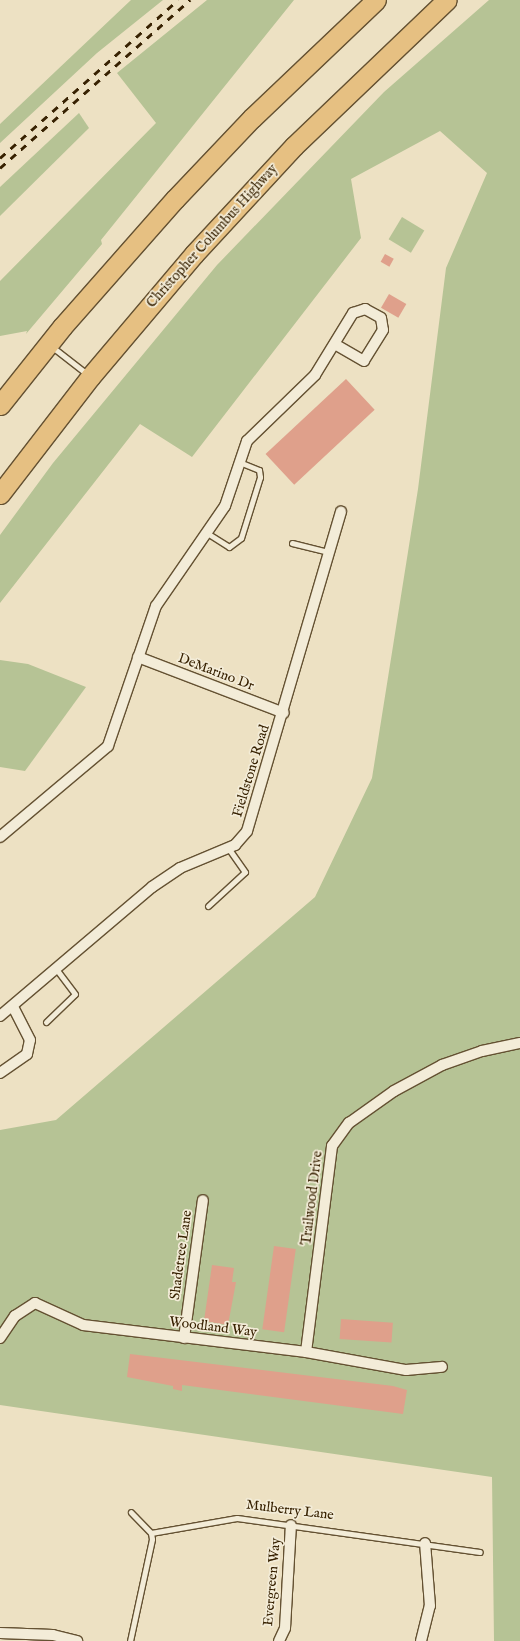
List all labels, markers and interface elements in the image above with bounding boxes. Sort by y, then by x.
street label: Christopher Columbus Highway [143,161,281,311]
street label: DeMarino Dr [176,650,256,694]
street label: Fieldstone Road [229,723,273,819]
street label: Trailwood Drive [298,1150,326,1246]
street label: Shadetree Lane [166,1209,196,1301]
street label: Woodland Way [168,1313,258,1341]
street label: Mulberry Lane [245,1496,335,1524]
street label: Evergreen Way [260,1537,284,1627]

